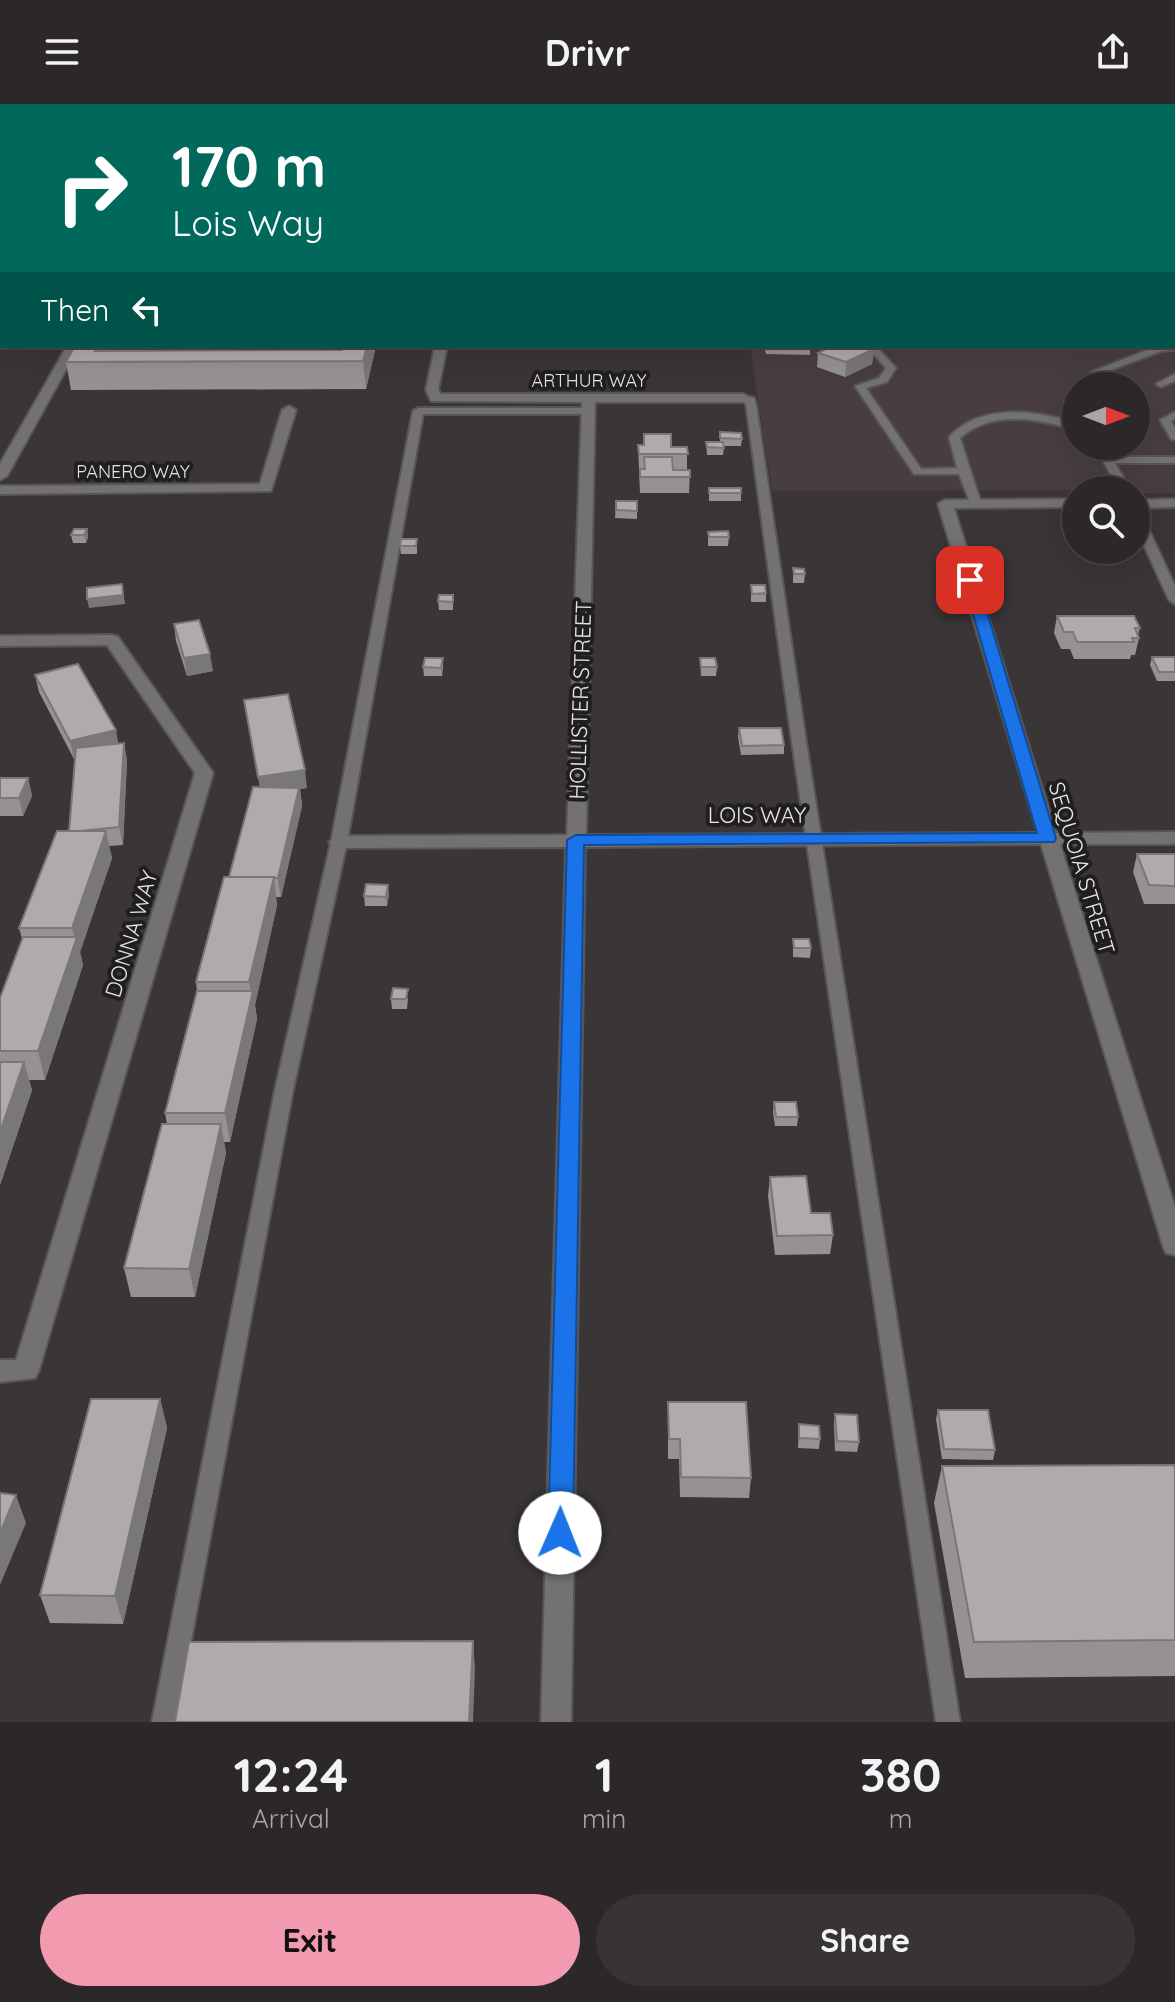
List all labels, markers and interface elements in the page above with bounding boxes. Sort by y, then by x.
icon: menu [40,30,84,74]
text: Drivr [545,30,630,75]
icon: share [1091,30,1135,74]
text: 170 m [172,131,326,201]
icon: right [40,136,144,240]
text: Lois Way [172,200,324,245]
icon: left [125,288,169,332]
text: Then [40,291,109,329]
street label: ARTHUR WAY [531,369,647,392]
north arrow [1062,372,1150,460]
map controls [1062,372,1150,564]
street label: PANERO WAY [76,460,190,483]
button: search [1062,476,1150,564]
pin [936,546,1004,614]
icon: arrive [948,558,992,602]
street label: HOLLISTER STREET [563,600,597,800]
street label: SEQUOIA STREET [1042,778,1122,958]
street label: LOIS WAY [708,801,806,829]
street label: DONNA WAY [98,867,164,1001]
position arrow [518,1491,602,1575]
text: 12:24 [234,1744,348,1804]
text: 1 [595,1744,613,1804]
text: 380 [860,1744,941,1804]
text: Arrival [252,1802,330,1835]
text: min [582,1802,626,1835]
text: m [889,1802,912,1835]
button: Exit [40,1894,580,1986]
button: Share [596,1894,1135,1986]

